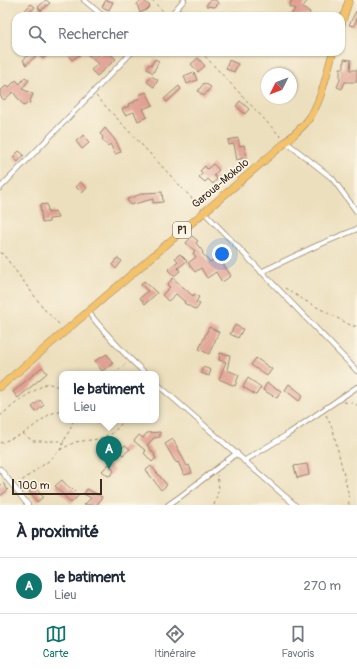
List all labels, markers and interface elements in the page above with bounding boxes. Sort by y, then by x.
search box [12,12,345,56]
icon: search [26,23,48,45]
text: Rechercher [58,25,129,44]
north arrow [261,68,297,104]
street label: Garoua-Mokolo [189,156,251,211]
road number: P1 [173,222,191,238]
your location [212,244,232,264]
popup [59,371,159,423]
text: le batiment [73,380,145,399]
text: Lieu [73,399,96,415]
pin: A [96,436,122,469]
scale bar [12,477,102,496]
text: 100 m [18,479,49,492]
text: À proximité [16,521,99,542]
text: le batiment [54,568,125,587]
text: A [25,578,33,594]
text: 270 m [304,578,341,594]
text: Lieu [54,587,77,603]
tab: Carte [43,623,69,660]
tab: Itinéraire [154,623,196,660]
tab: Favoris [281,623,314,660]

